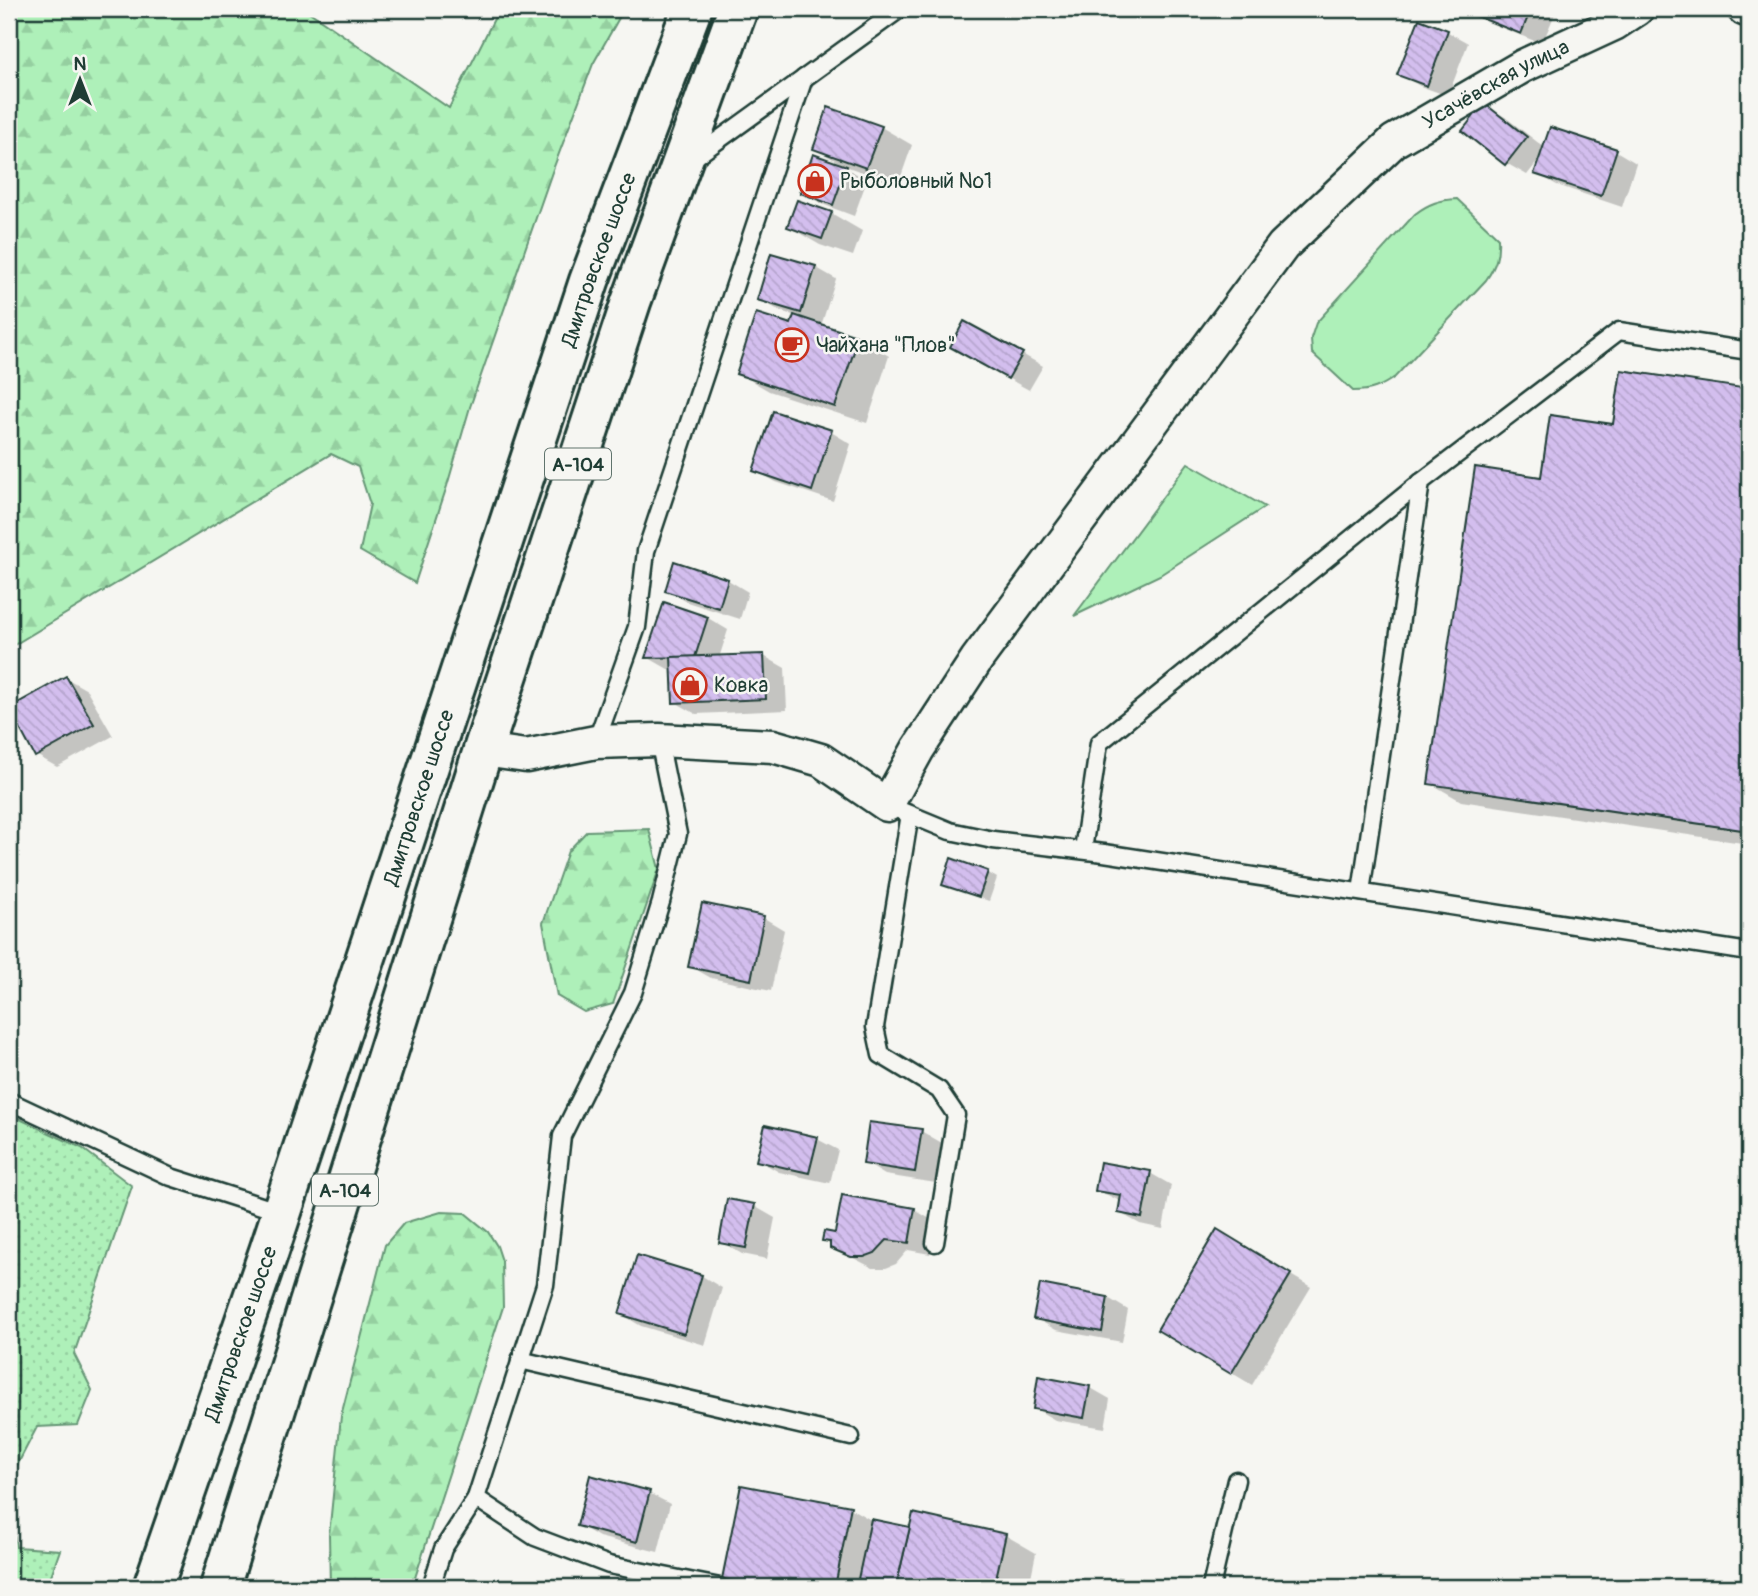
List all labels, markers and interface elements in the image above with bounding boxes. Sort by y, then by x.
street label: Усачёвская улица [1418,34,1574,136]
north arrow [46,46,116,116]
text: N [74,52,87,76]
shop icon: Рыболовный №1 [796,162,834,200]
street label: Дмитровское шоссе [555,168,643,351]
place label: Рыболовный №1 [840,168,992,195]
cafe icon: Чайхана "Плов" [773,326,811,364]
place label: Чайхана "Плов" [816,332,956,359]
road number: А-104 [545,449,611,480]
shop icon: Ковка [671,666,709,704]
place label: Ковка [714,672,768,699]
street label: Дмитровское шоссе [377,706,461,890]
road number: А-104 [312,1174,378,1206]
street label: Дмитровское шоссе [198,1242,284,1426]

